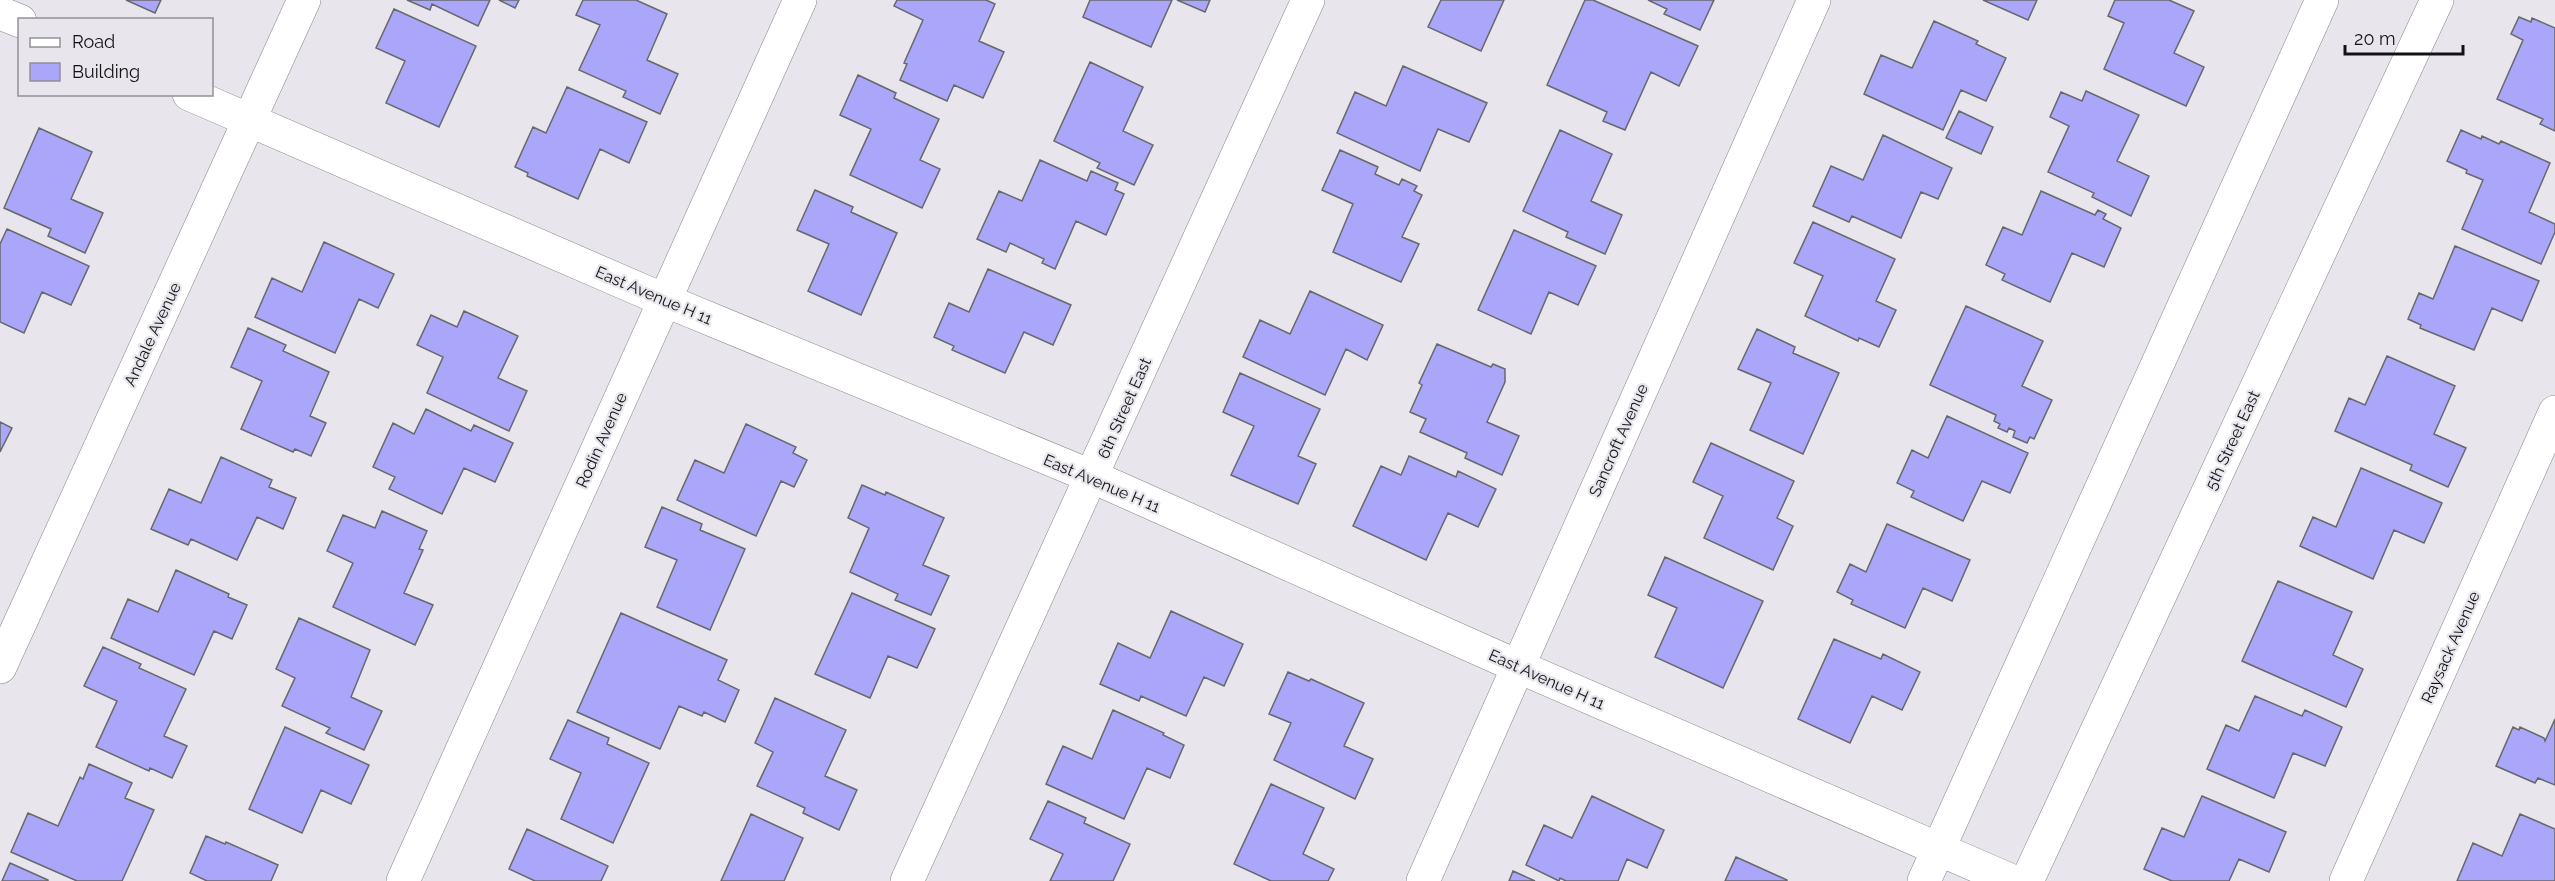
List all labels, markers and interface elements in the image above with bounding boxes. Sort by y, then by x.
legend [18,18,213,96]
scale bar [2345,18,2464,56]
text: 20 m [2354,28,2396,49]
text: Road [72,31,115,52]
text: Building [72,61,140,82]
street label: East Avenue H 11 [593,262,715,329]
street label: Andale Avenue [120,279,185,389]
street label: 6th Street East [1094,354,1155,462]
street label: Sancroft Avenue [1585,381,1652,500]
street label: 5th Street East [2201,387,2264,493]
street label: Rodin Avenue [572,390,631,491]
street label: East Avenue H 11 [1041,450,1163,517]
street label: Raysack Avenue [2417,588,2484,706]
street label: East Avenue H 11 [1486,645,1608,714]

